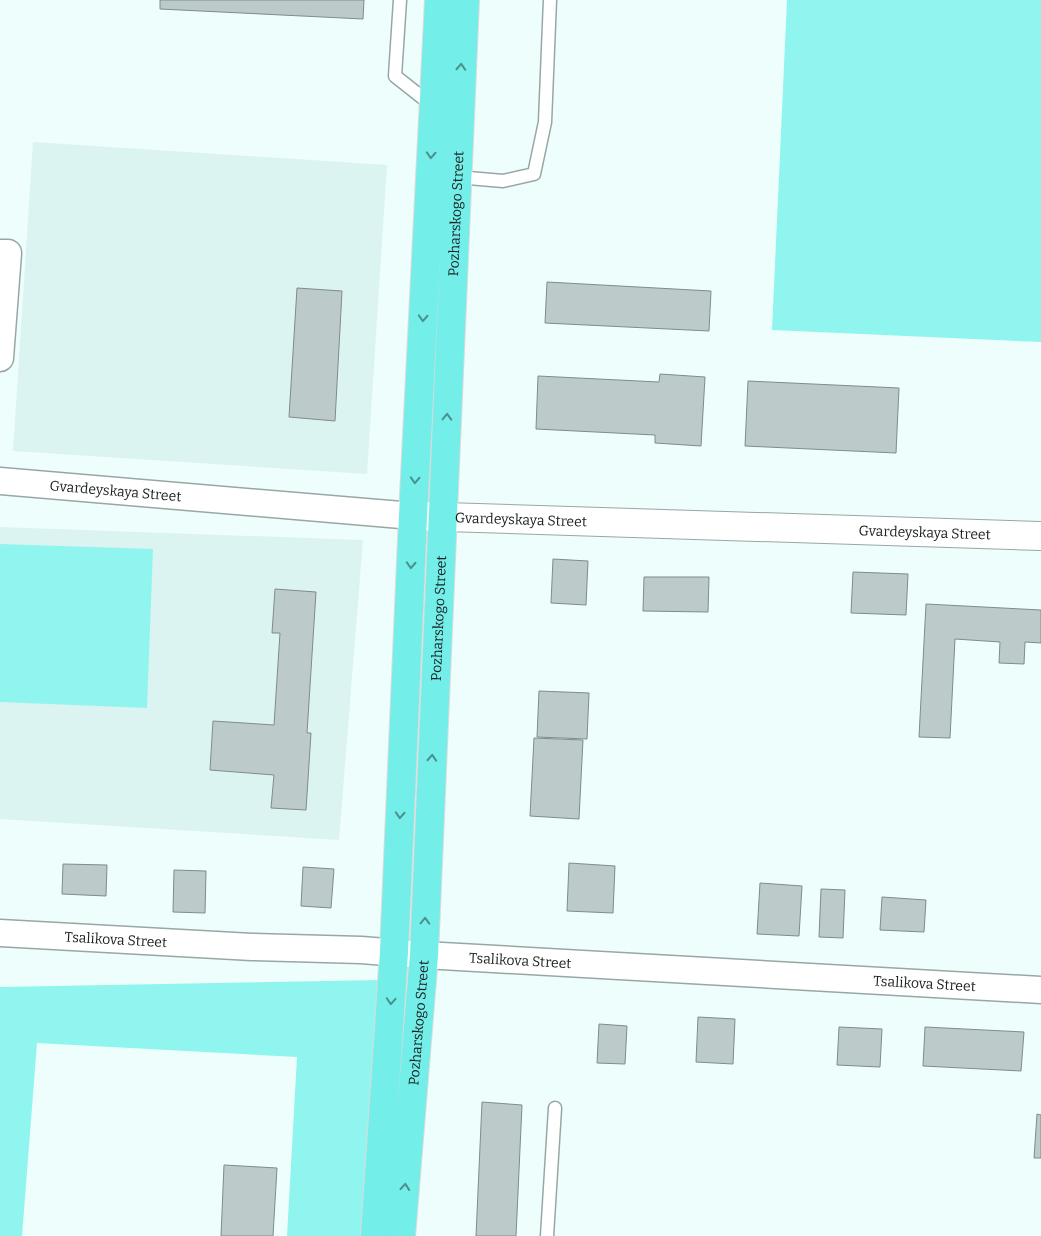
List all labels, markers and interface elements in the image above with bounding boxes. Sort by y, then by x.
one-way arrow [456,63,467,71]
street label: Pozharskogo Street [445,151,467,277]
one-way arrow [426,152,437,160]
one-way arrow [418,314,429,322]
one-way arrow [441,413,452,421]
one-way arrow [410,476,421,484]
street label: Gvardeyskaya Street [49,477,182,505]
street label: Gvardeyskaya Street [455,509,587,530]
street label: Gvardeyskaya Street [858,522,991,543]
street label: Pozharskogo Street [427,555,450,681]
one-way arrow [406,561,417,569]
one-way arrow [427,754,438,762]
one-way arrow [395,811,406,819]
one-way arrow [420,916,430,924]
street label: Tsalikova Street [64,928,168,951]
street label: Tsalikova Street [468,949,572,972]
street label: Pozharskogo Street [405,959,432,1086]
street label: Tsalikova Street [873,972,976,995]
one-way arrow [385,997,396,1005]
one-way arrow [399,1183,410,1191]

